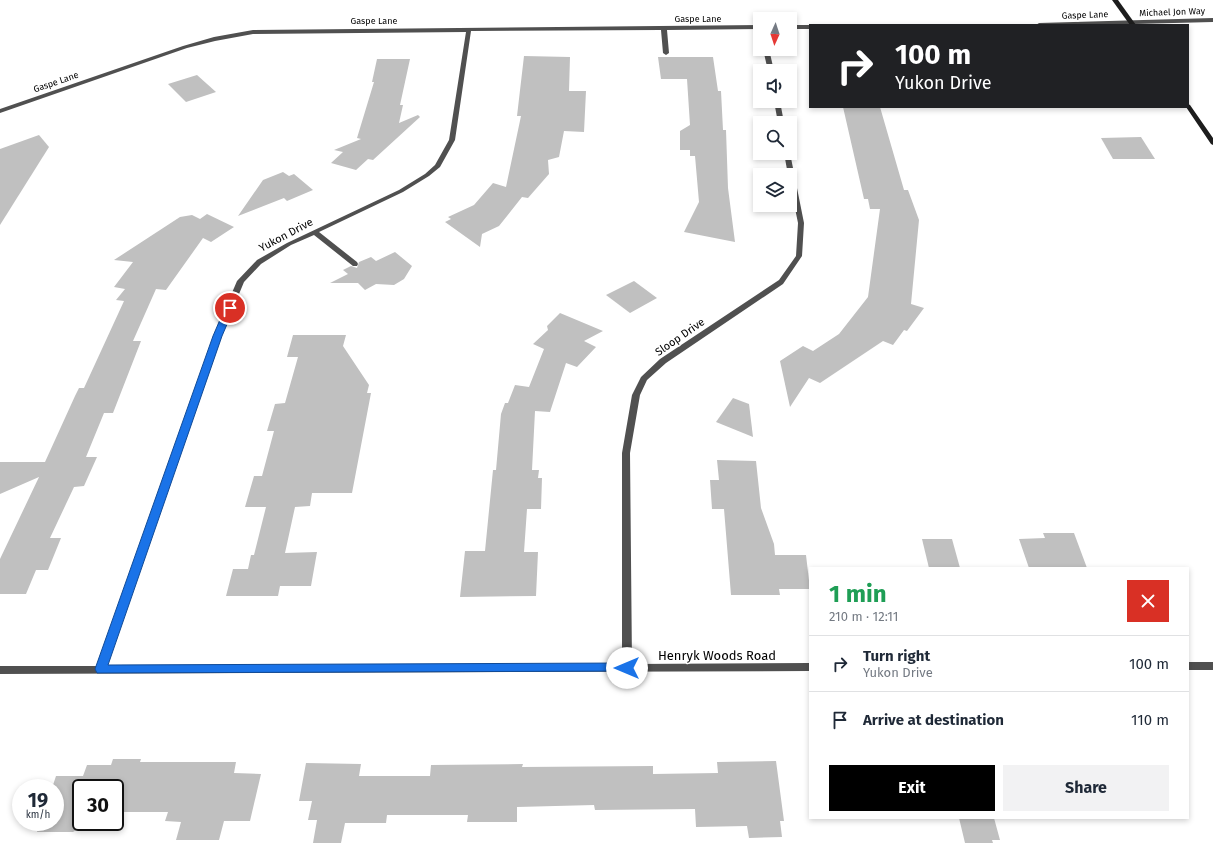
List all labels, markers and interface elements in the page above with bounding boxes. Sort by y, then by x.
street label: Michael Jon Way [1139,6,1206,18]
street label: Gaspe Lane [1061,9,1109,21]
north arrow [753,12,797,56]
map controls [753,12,797,212]
street label: Gaspe Lane [675,14,721,24]
street label: Gaspe Lane [351,16,397,26]
text: 100 m [895,38,971,71]
icon: right [829,40,881,92]
button: sound [753,64,797,108]
street label: Gaspe Lane [32,70,80,94]
text: Yukon Drive [895,72,992,94]
button: search [753,116,797,160]
button: layers [753,168,797,212]
street label: Yukon Drive [257,215,315,255]
pin [213,291,247,325]
icon: arrive [219,297,241,319]
street label: Sloop Drive [653,315,707,359]
text: 1 min [829,580,887,608]
button: close [1127,580,1169,622]
text: 210 m · 12:11 [829,609,898,624]
position arrow [606,647,648,689]
text: Turn right [863,647,930,665]
street label: Henryk Woods Road [658,648,776,663]
icon: right [829,653,851,675]
text: 100 m [1129,655,1169,673]
text: Yukon Drive [863,665,933,680]
icon: arrive [829,709,851,731]
text: Arrive at destination [863,711,1004,729]
text: 110 m [1131,711,1169,729]
button: Exit [829,765,995,811]
button: Share [1003,765,1169,811]
speed limit sign: 30 [72,779,124,831]
text: 19 [28,788,48,812]
text: km/h [26,809,50,821]

